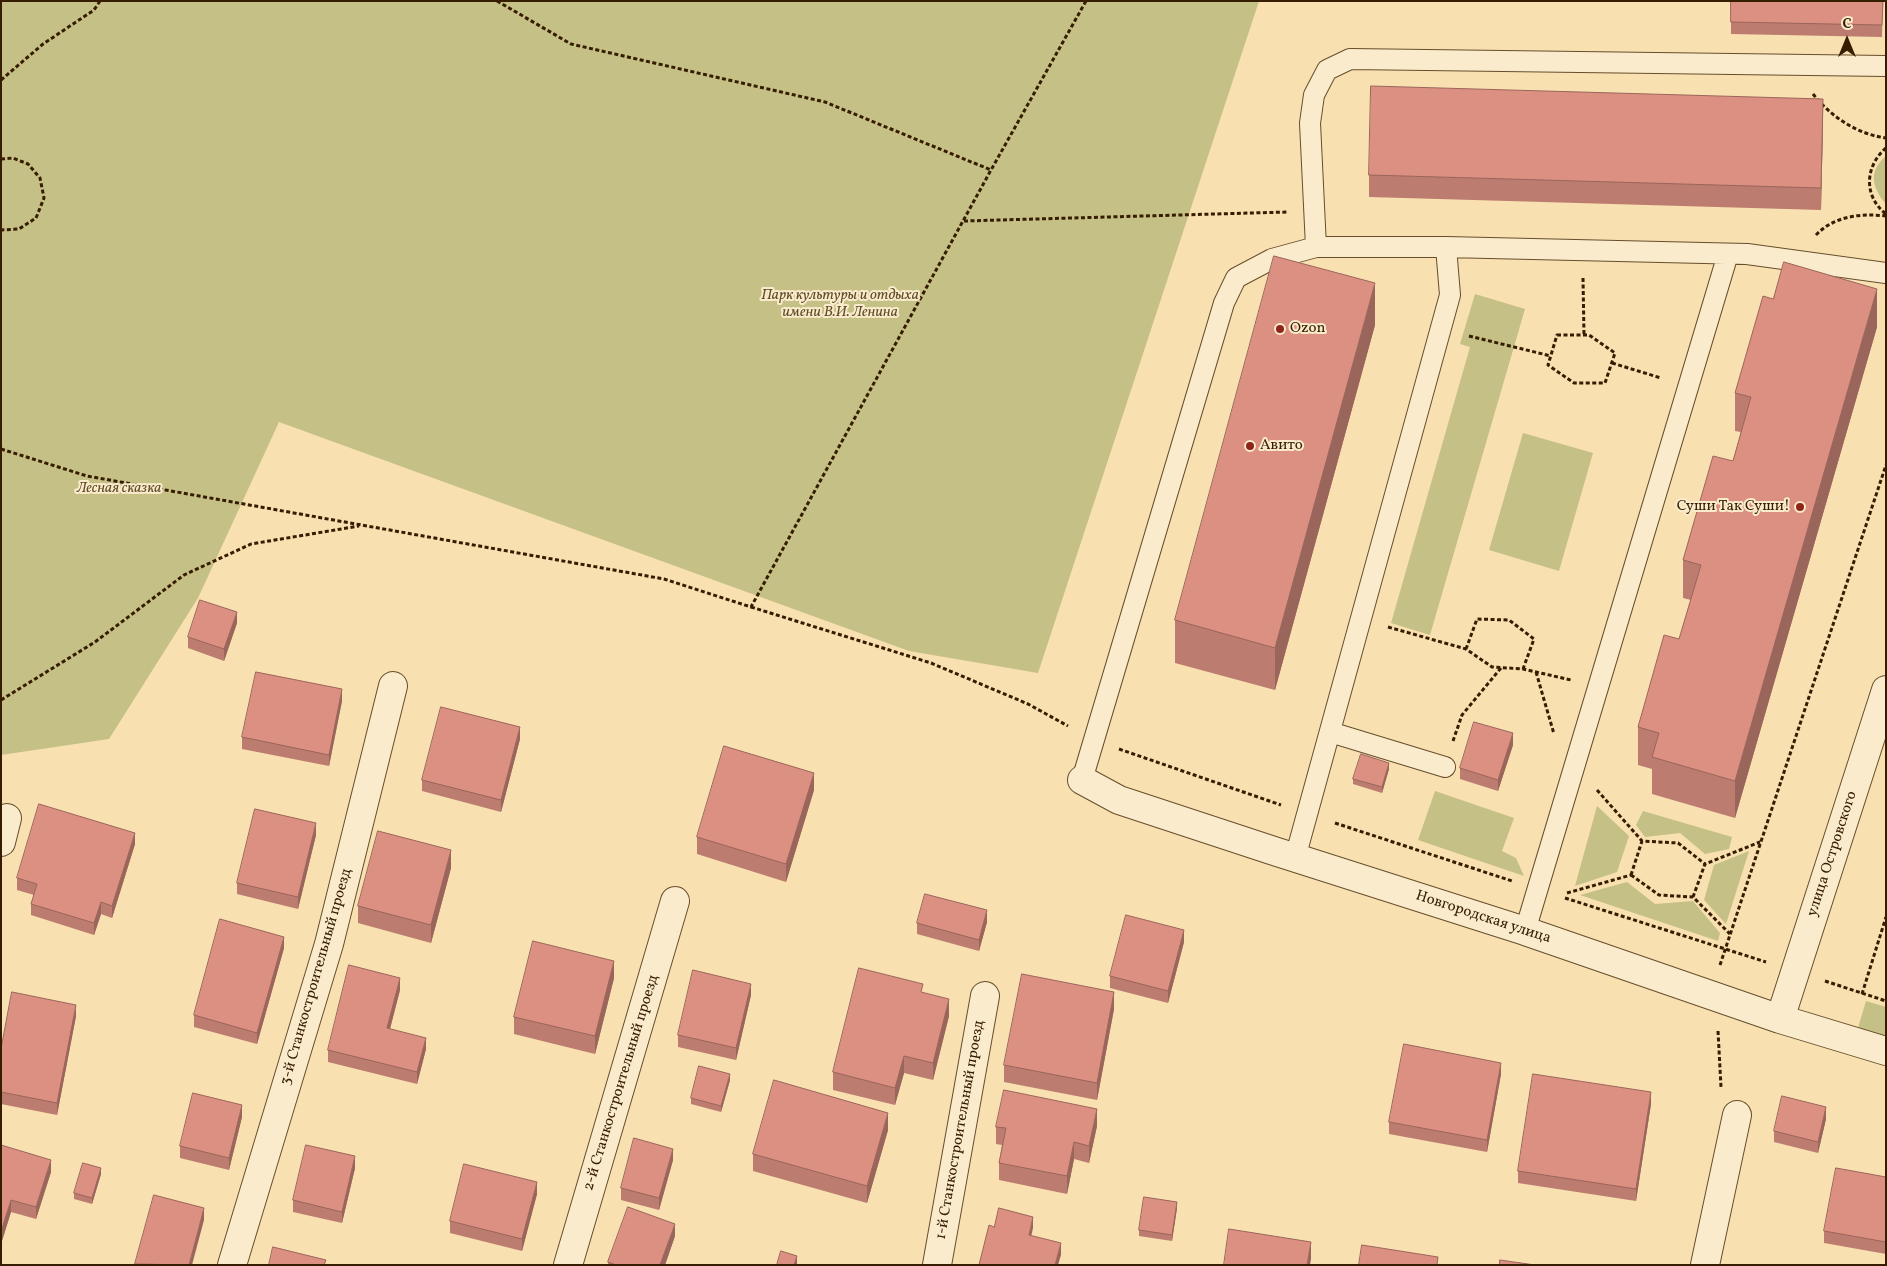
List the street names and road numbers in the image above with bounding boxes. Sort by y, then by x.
street label: улица Островского [1804,789,1862,919]
street label: 3-й Станкостроительный проезд [277,867,357,1087]
street label: Новгородская улица [1413,888,1553,948]
street label: 2-й Станкостроительный проезд [581,973,663,1193]
street label: 1-й Станкостроительный проезд [933,1019,989,1241]

